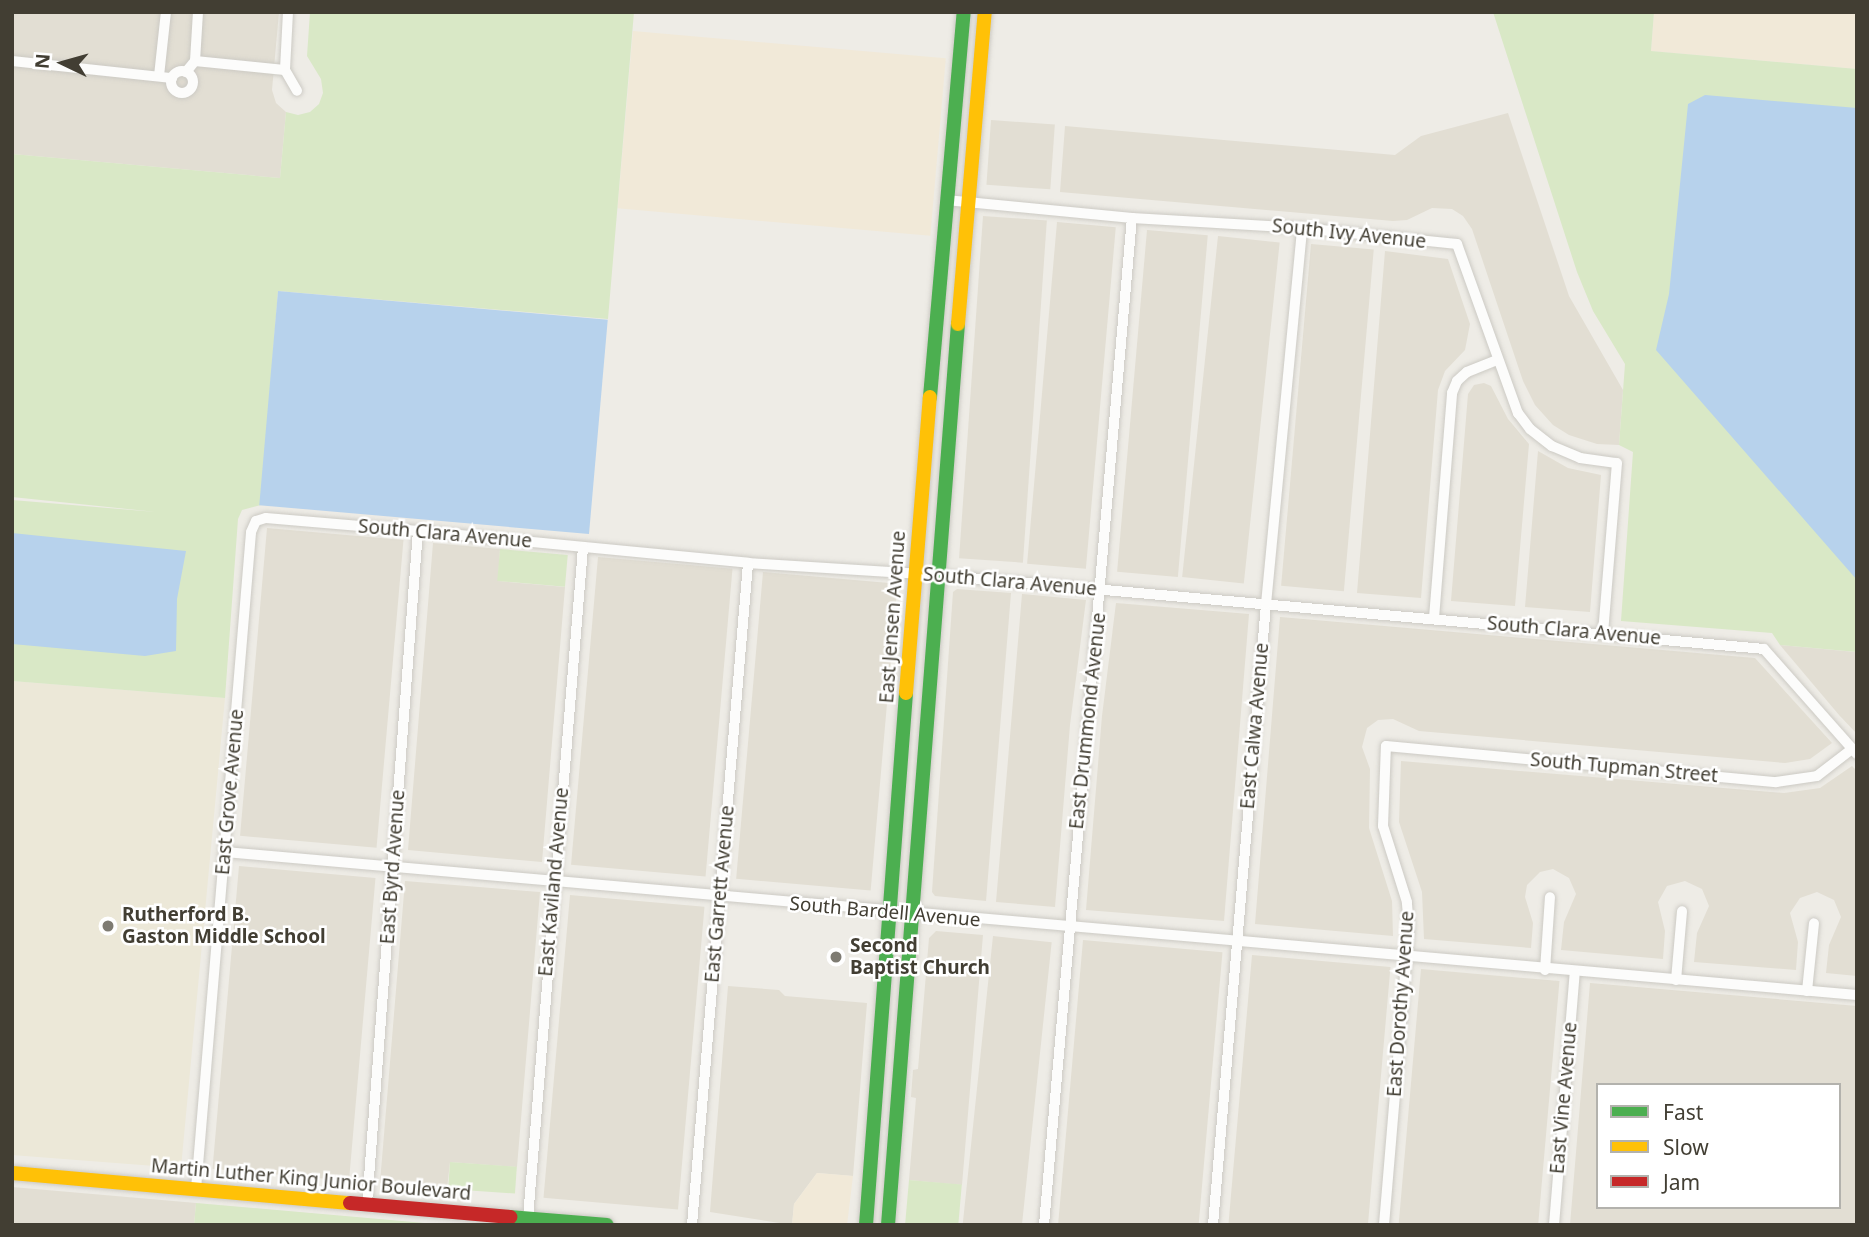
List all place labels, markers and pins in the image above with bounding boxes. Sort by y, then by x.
place label: Rutherford B. Gaston Middle School [122,904,326,948]
marker: Rutherford B. Gaston Middle School [100,918,116,934]
place label: Second Baptist Church [850,935,990,979]
marker: Second Baptist Church [828,949,844,965]

